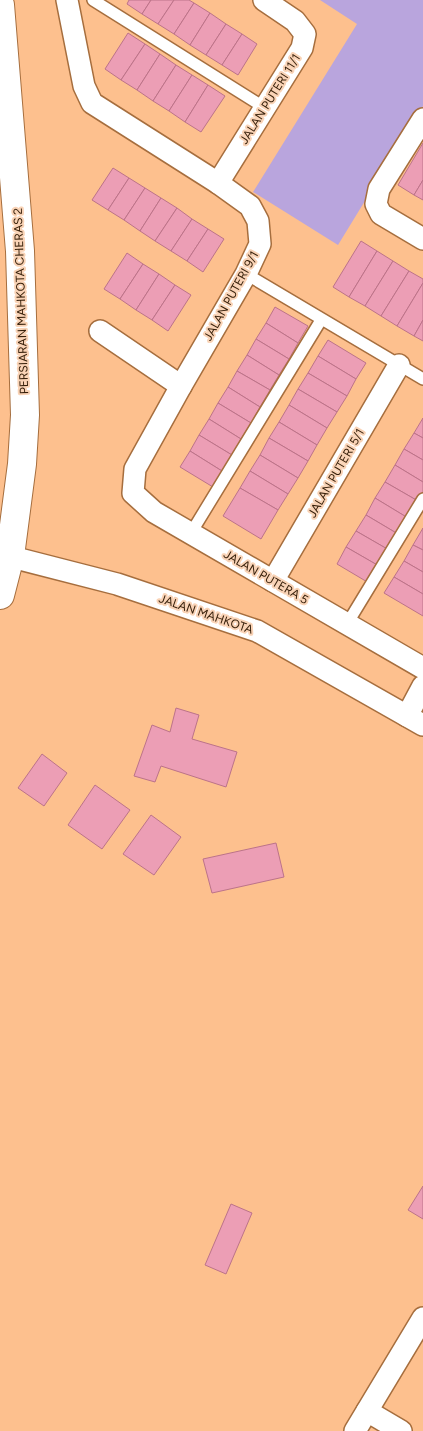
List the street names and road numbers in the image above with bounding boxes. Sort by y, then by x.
street label: JALAN PUTERI 11/1 [237,52,303,146]
street label: PERSIARAN MAHKOTA CHERAS 2 [11,208,31,394]
street label: JALAN PUTERI 9/1 [201,249,261,343]
street label: JALAN PUTERI 5/1 [305,426,367,520]
street label: JALAN PUTERA 5 [221,547,311,607]
street label: JALAN MAHKOTA [157,591,255,637]

